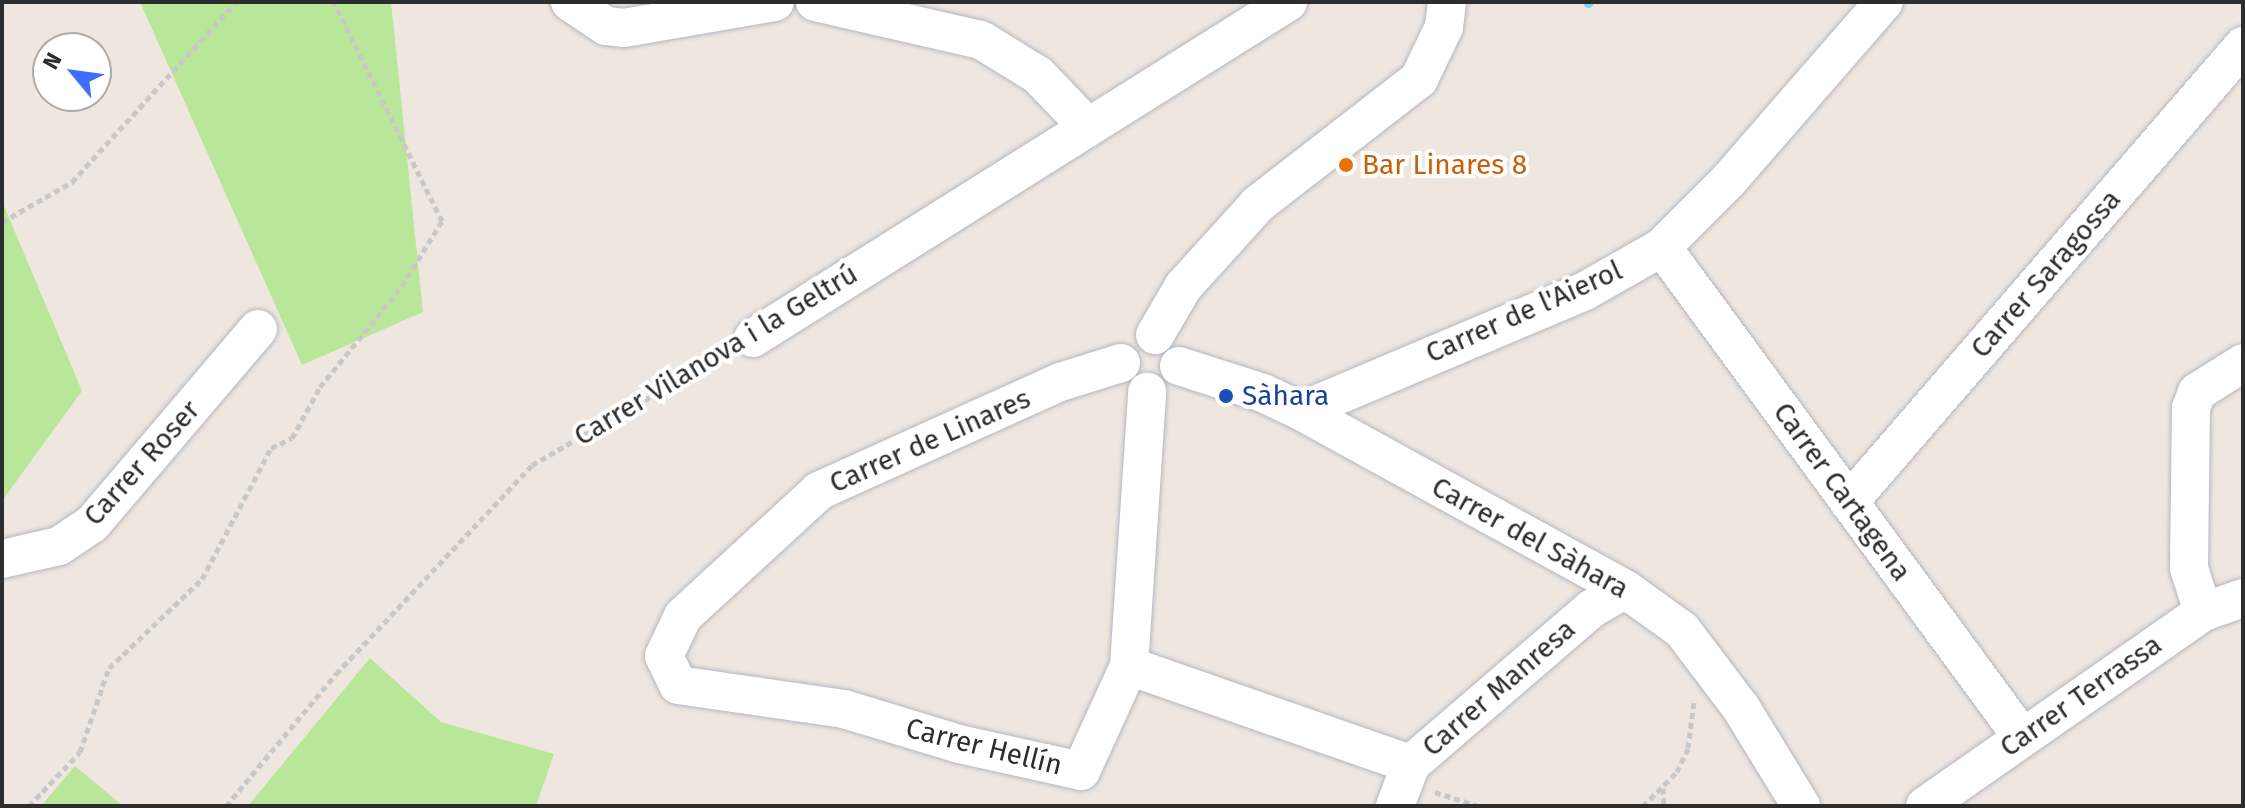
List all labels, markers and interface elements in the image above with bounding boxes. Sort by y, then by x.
north arrow [32,32,112,112]
text: N [37,48,68,74]
place label: Bar Linares 8 [1362,148,1527,182]
marker: Bar Linares 8 [1337,156,1355,174]
street label: Carrer Saragossa [1964,183,2128,365]
street label: Carrer de l'Aierol [1421,254,1627,370]
street label: Carrer Vilanova i la Geltrú [568,257,864,453]
place label: Sàhara [1242,379,1329,413]
street label: Carrer de Linares [824,382,1036,500]
marker: Sàhara [1217,387,1235,405]
street label: Carrer Roser [77,393,207,533]
street label: Carrer Cartagena [1766,396,1918,588]
street label: Carrer del Sàhara [1426,470,1634,606]
street label: Carrer Manresa [1416,612,1582,764]
street label: Carrer Terrassa [1994,628,2168,764]
street label: Carrer Hellín [902,711,1066,783]

